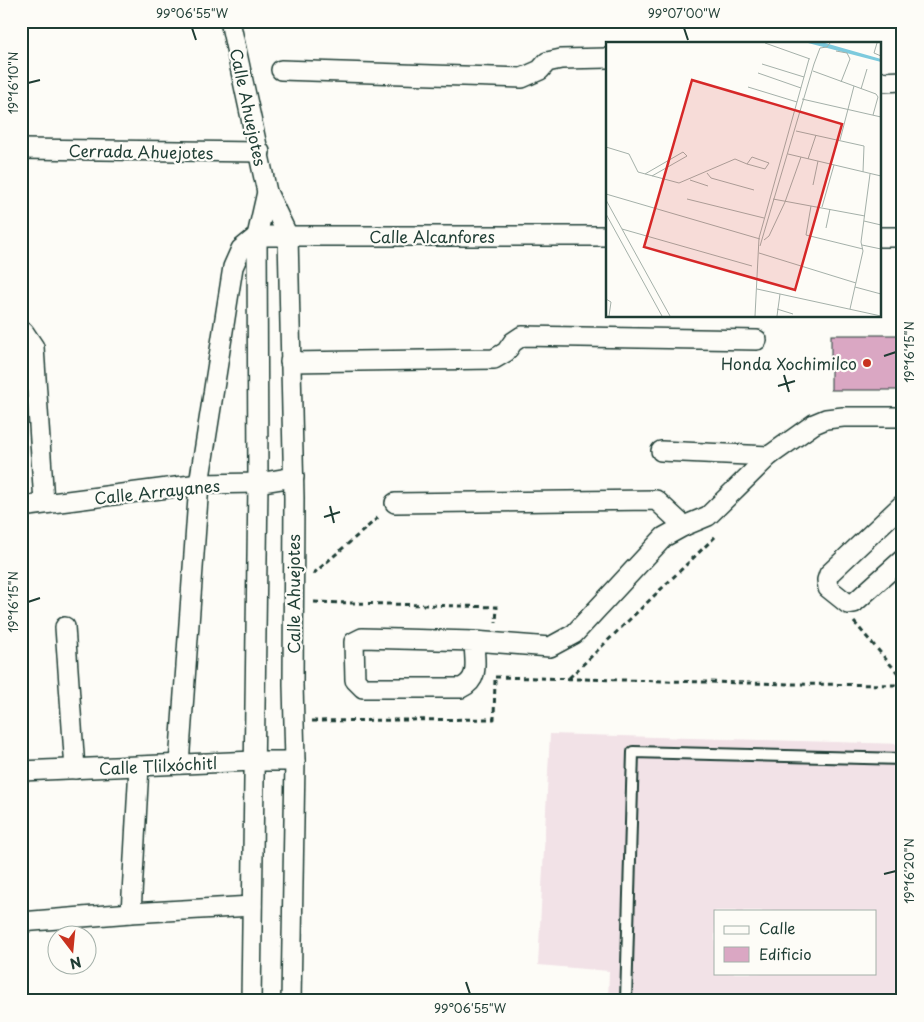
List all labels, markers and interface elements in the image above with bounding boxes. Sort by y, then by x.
text: 99°06'55"W [156,4,229,22]
text: 99°07'00"W [648,4,721,22]
inset map [606,42,882,318]
street label: Calle Ahuejotes [225,46,273,168]
text: 19°16'10"N [4,52,22,114]
street label: Cerrada Ahuejotes [68,138,214,164]
street label: Calle Alcanfores [369,224,495,248]
text: 19°16'15"N [900,321,918,383]
place label: Honda Xochimilco [721,351,857,375]
marker: Honda Xochimilco [861,357,873,369]
street label: Calle Arrayanes [93,472,221,510]
street label: Calle Ahuejotes [281,534,305,654]
text: 19°16'15"N [4,571,22,633]
street label: Calle Tlilxóchitl [98,750,218,780]
text: 19°16'20"N [900,838,918,904]
legend [714,910,876,974]
text: Calle [759,916,796,939]
north arrow [48,924,98,974]
text: Edificio [759,942,812,965]
text: N [67,951,84,975]
text: 99°06'55"W [434,999,507,1017]

